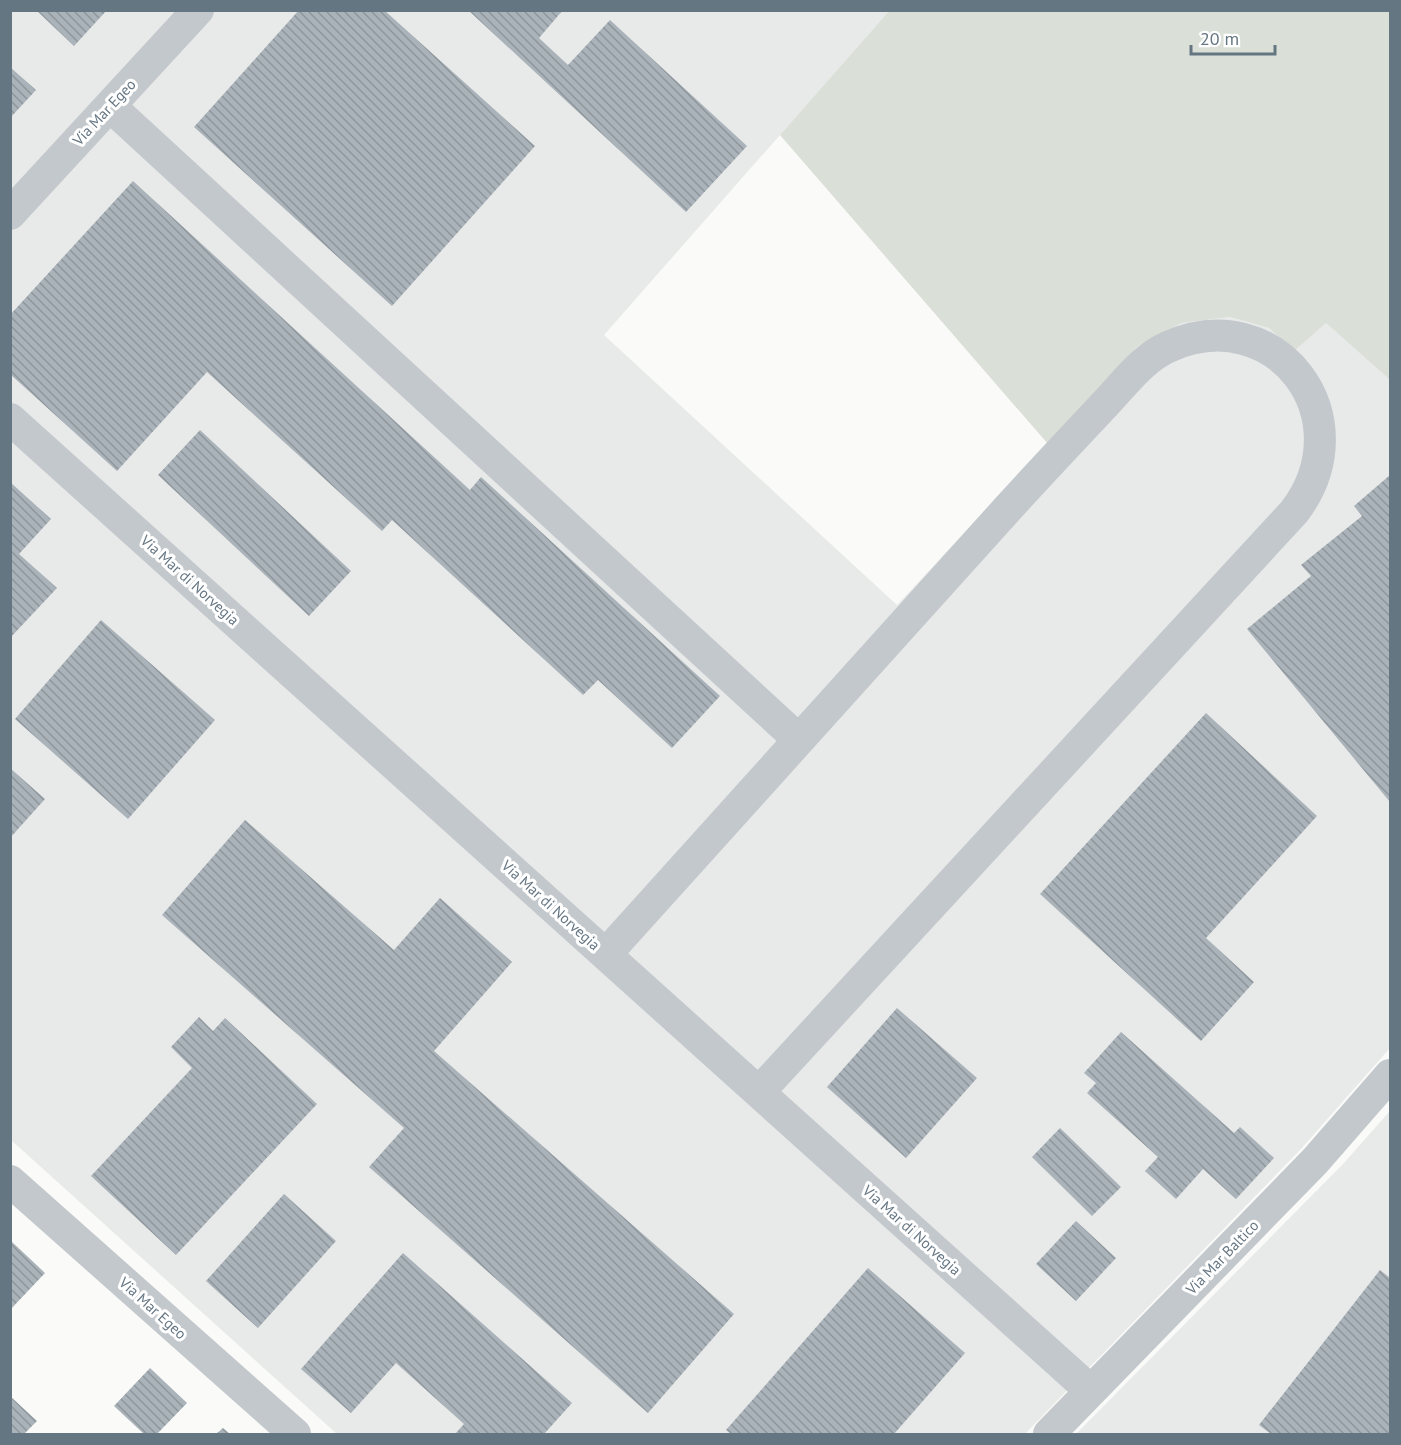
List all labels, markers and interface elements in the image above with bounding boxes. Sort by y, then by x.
scale bar [1191,18,1275,56]
text: 20 m [1200,27,1239,50]
street label: Via Mar Egeo [68,75,140,150]
street label: Via Mar di Norvegia [136,530,243,629]
street label: Via Mar di Norvegia [497,855,604,954]
street label: Via Mar di Norvegia [858,1180,965,1279]
street label: Via Mar Baltico [1181,1216,1262,1299]
street label: Via Mar Egeo [115,1272,191,1343]

